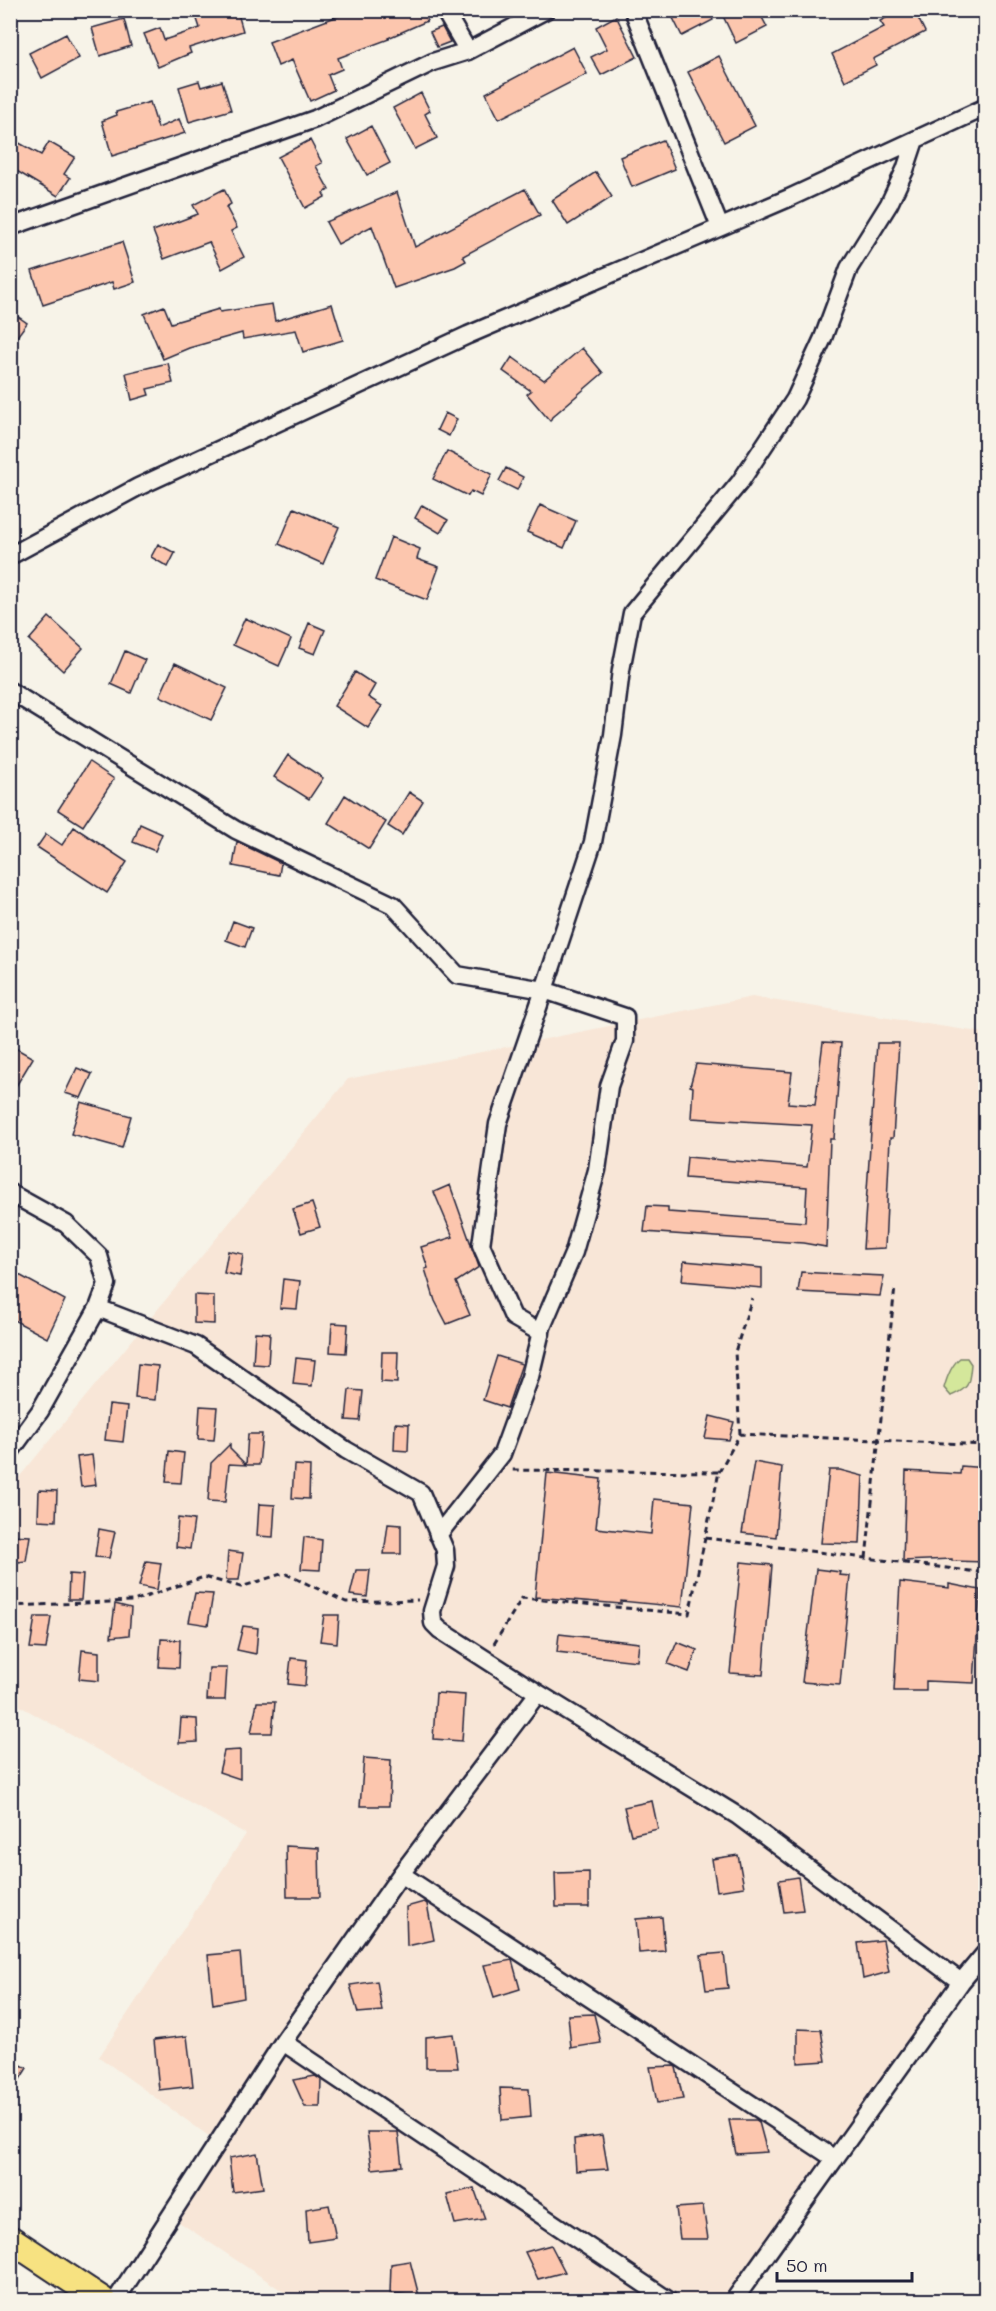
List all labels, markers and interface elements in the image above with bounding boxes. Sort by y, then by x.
scale bar [777,2245,912,2283]
text: 50 m [786,2253,828,2277]

